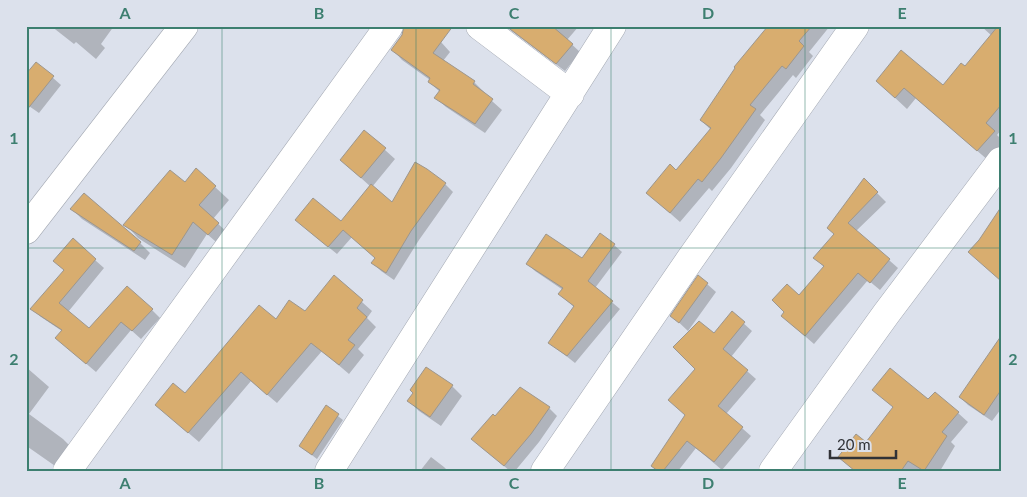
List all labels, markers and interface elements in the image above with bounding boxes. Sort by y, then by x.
text: A [118,3,131,22]
text: B [314,3,324,22]
text: C [509,3,520,22]
text: D [702,3,714,22]
text: E [897,3,907,22]
text: 1 [9,128,19,147]
text: 1 [1008,128,1018,147]
text: 2 [9,349,19,368]
text: 2 [1008,349,1018,368]
scale bar [830,427,896,459]
text: 20 m [837,435,871,453]
text: A [118,473,131,492]
text: B [314,473,324,492]
text: C [509,473,520,492]
text: D [702,473,714,492]
text: E [897,473,907,492]

